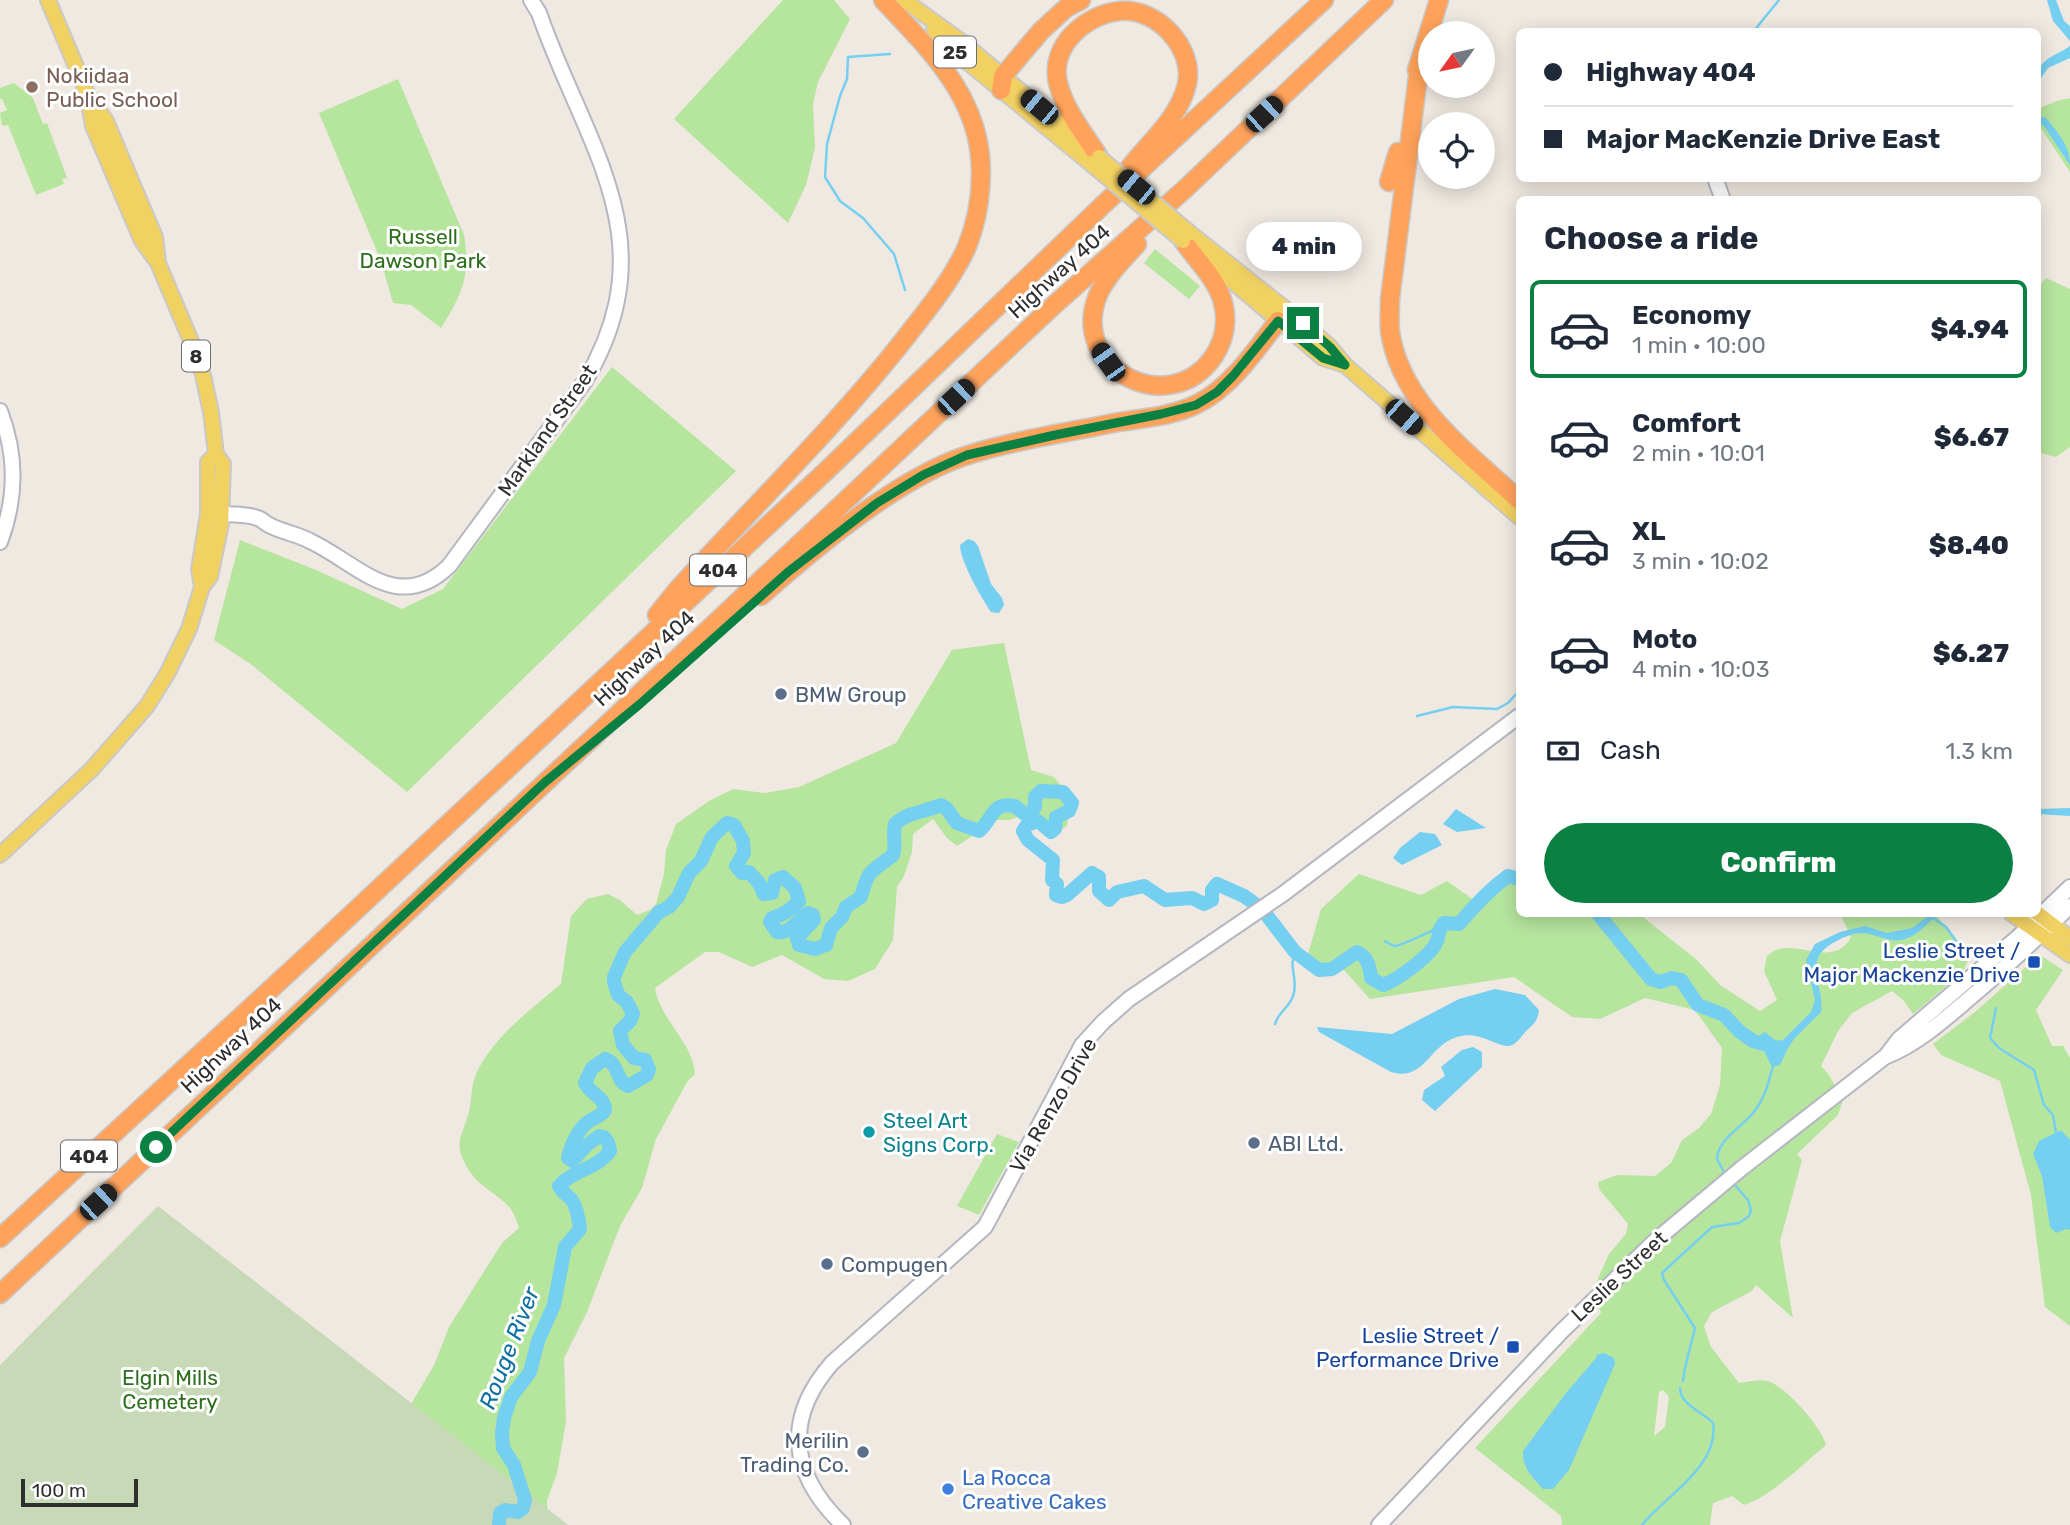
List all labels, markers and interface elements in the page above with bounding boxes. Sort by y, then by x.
north arrow [1418,21,1494,98]
map controls [1418,21,1495,189]
road number: 25 [934,36,976,68]
text: Highway 404 [1586,57,1756,88]
place label: Nokiidaa Public School [46,63,178,112]
marker: Nokiidaa Public School [24,79,40,95]
car [1017,85,1062,129]
car [1242,92,1287,136]
button: locate [1418,112,1495,189]
text: Major MacKenzie Drive East [1586,124,1940,155]
car [1114,165,1159,209]
street label: Highway 404 [1003,219,1115,323]
text: Choose a ride [1544,219,1758,257]
callout: 4 min [1245,222,1361,270]
park label: Russell Dawson Park [360,224,487,273]
text: 4 min [1272,232,1336,260]
icon: car [1548,298,1611,361]
text: Economy [1632,300,1751,331]
route end [1287,307,1319,339]
text: $4.94 [1930,314,2009,345]
text: 1 min · 10:00 [1632,331,1766,359]
car [1088,339,1129,385]
road number: 8 [182,340,210,372]
street label: Markland Street [492,359,602,501]
car [934,375,979,419]
car [1382,395,1427,439]
icon: car [1548,406,1611,469]
text: Comfort [1632,408,1741,439]
text: $6.67 [1934,422,2009,453]
text: 2 min · 10:01 [1632,439,1765,467]
icon: car [1548,514,1611,577]
text: XL [1632,516,1665,547]
text: $8.40 [1929,530,2009,561]
text: 3 min · 10:02 [1632,547,1769,575]
road number: 404 [690,554,746,586]
street label: Highway 404 [588,605,700,711]
icon: car [1548,622,1611,685]
text: Moto [1632,624,1697,655]
text: $6.27 [1933,638,2009,669]
text: 4 min · 10:03 [1632,655,1770,683]
place label: BMW Group [795,682,907,707]
marker: BMW Group [773,686,789,702]
icon: cash [1544,732,1582,770]
text: Cash [1600,735,1661,766]
text: 1.3 km [1946,737,2013,765]
button: Confirm [1544,823,2013,903]
place label: Leslie Street / Major Mackenzie Drive [1804,938,2020,987]
marker: Leslie Street / Major Mackenzie Drive [2026,954,2042,970]
street label: Highway 404 [175,992,287,1098]
street label: Via Renzo Drive [1004,1033,1102,1177]
place label: Steel Art Signs Corp. [883,1108,994,1157]
marker: Steel Art Signs Corp. [861,1124,877,1140]
route start [140,1131,172,1163]
place label: ABI Ltd. [1268,1131,1344,1156]
marker: ABI Ltd. [1246,1135,1262,1151]
road number: 404 [61,1140,117,1172]
car [76,1180,121,1224]
street label: Leslie Street [1566,1225,1672,1327]
place label: Compugen [841,1252,948,1277]
marker: Compugen [819,1256,835,1272]
water label: Rouge River [473,1282,546,1413]
place label: Leslie Street / Performance Drive [1316,1323,1499,1372]
marker: Leslie Street / Performance Drive [1505,1339,1521,1355]
park label: Elgin Mills Cemetery [122,1365,218,1414]
place label: Merilin Trading Co. [740,1428,849,1477]
marker: Merilin Trading Co. [855,1444,871,1460]
place label: La Rocca Creative Cakes [962,1465,1107,1514]
scale bar [21,1476,138,1508]
text: 100 m [32,1479,86,1502]
marker: La Rocca Creative Cakes [940,1481,956,1497]

